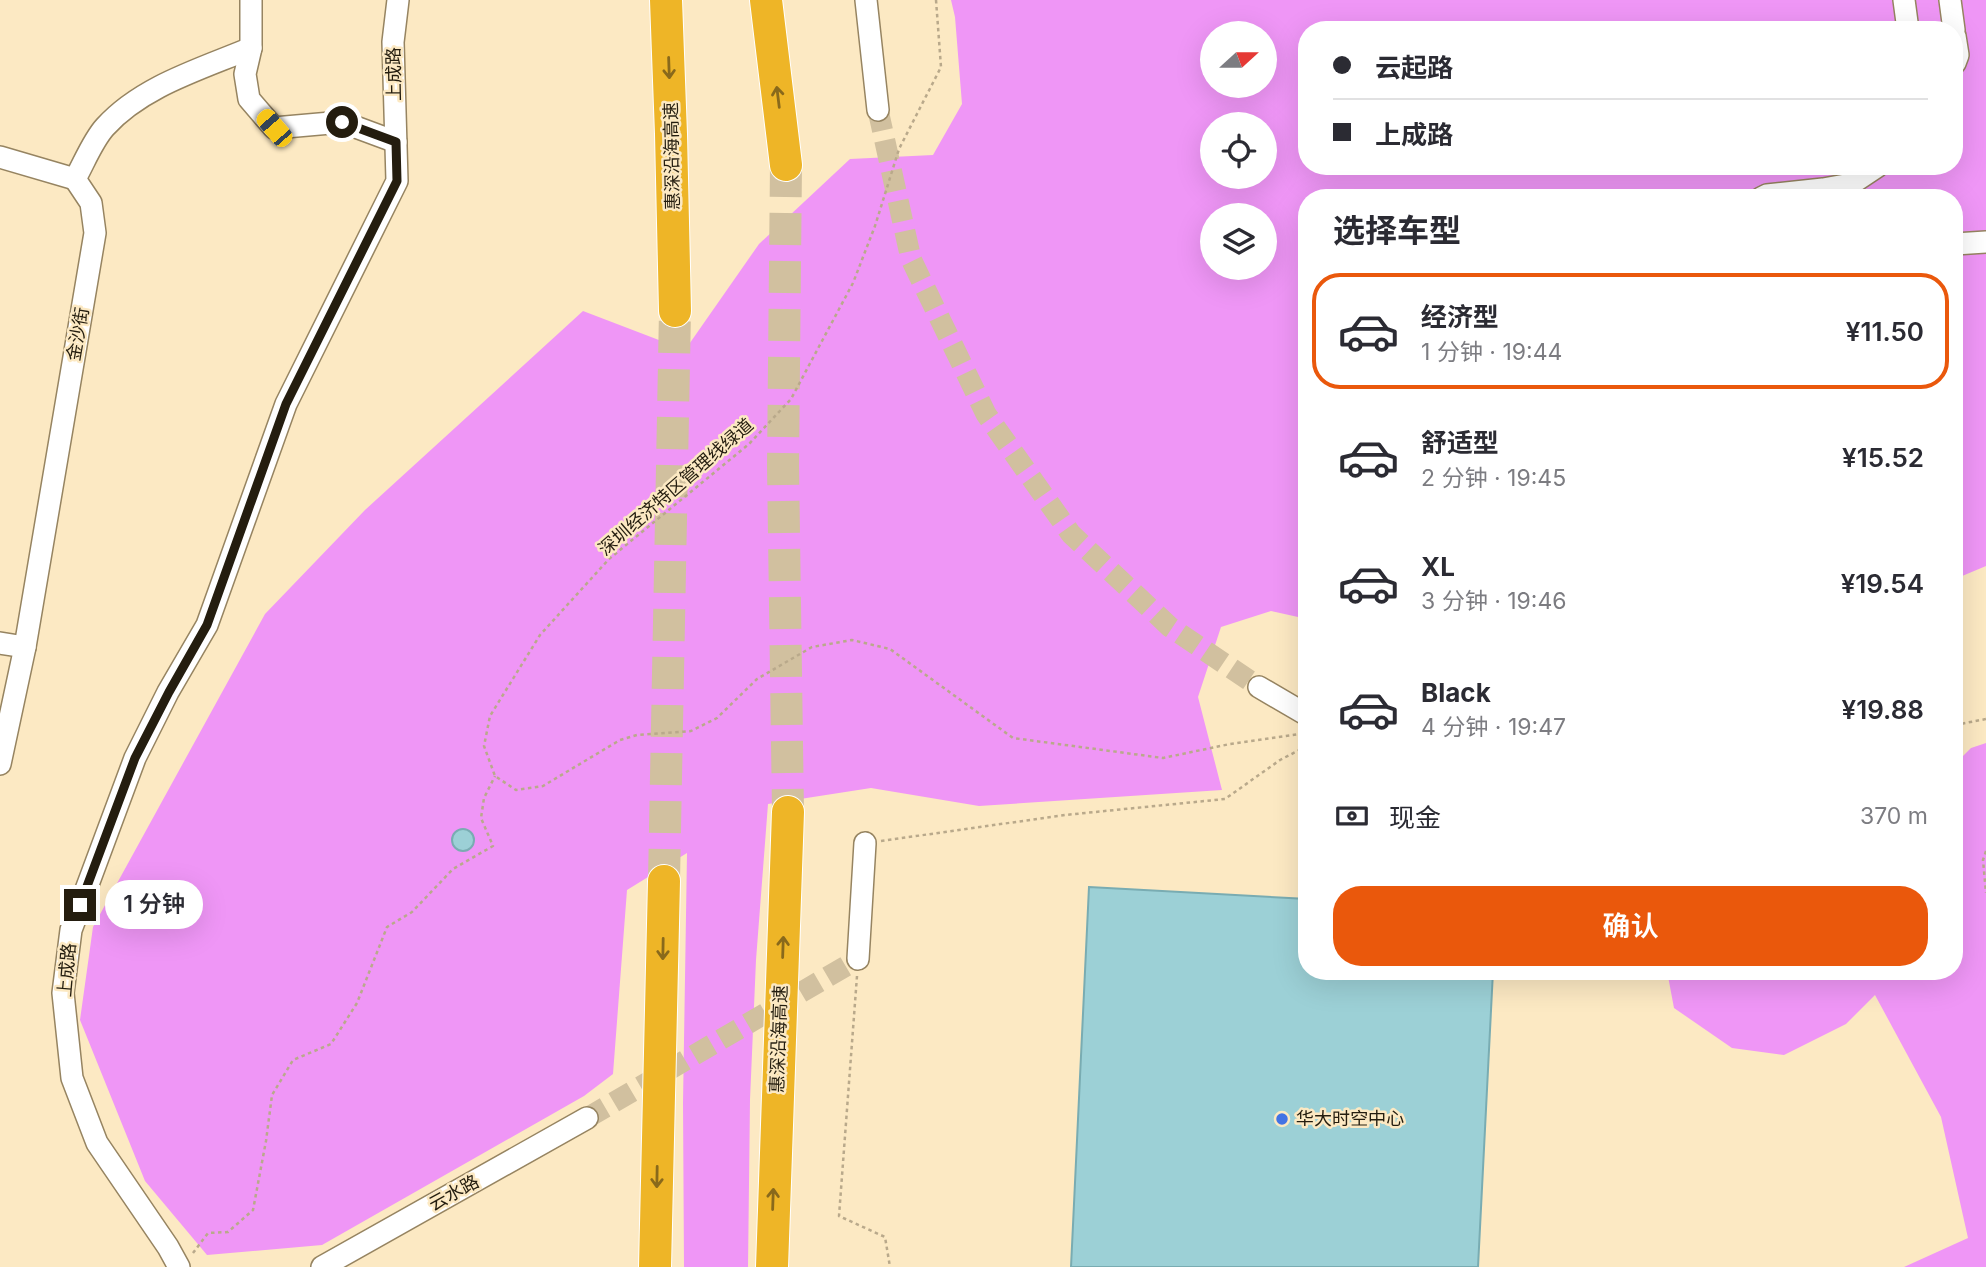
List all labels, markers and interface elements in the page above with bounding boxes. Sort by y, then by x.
north arrow [1200,21,1278,98]
map controls [1200,21,1277,280]
street label: 上成路 [383,47,404,101]
text: 云起路 [1375,52,1453,83]
one-way arrow [663,56,676,79]
one-way arrow [772,86,785,109]
street label: 惠深沿海高速 [660,102,683,210]
car [253,105,296,151]
route start [326,106,358,138]
button: locate [1200,112,1277,189]
text: 上成路 [1375,119,1453,150]
button: layers [1200,203,1277,280]
text: 选择车型 [1333,211,1461,250]
icon: car [1337,300,1400,363]
text: 经济型 [1421,301,1499,332]
street label: 金沙街 [62,306,93,362]
text: ¥11.50 [1846,316,1924,347]
text: 1 分钟 · 19:44 [1421,338,1562,366]
street label: 深圳经济特区管理线绿道 [594,414,757,559]
icon: car [1337,426,1400,489]
text: 舒适型 [1421,427,1499,458]
text: ¥15.52 [1842,442,1924,473]
text: 2 分钟 · 19:45 [1421,464,1566,492]
text: XL [1421,551,1455,582]
icon: car [1337,552,1400,615]
text: ¥19.54 [1841,568,1924,599]
text: 3 分钟 · 19:46 [1421,587,1567,615]
text: Black [1421,677,1491,708]
icon: car [1337,678,1400,741]
text: ¥19.88 [1842,694,1924,725]
text: 4 分钟 · 19:47 [1421,713,1566,741]
icon: cash [1333,797,1371,835]
text: 现金 [1389,802,1441,833]
text: 370 m [1860,802,1928,830]
callout: 1 分钟 [104,880,202,930]
button: 确认 [1333,886,1928,966]
route end [64,889,96,921]
text: 1 分钟 [123,890,185,918]
one-way arrow [776,936,790,959]
one-way arrow [656,937,669,960]
street label: 上成路 [54,942,79,998]
street label: 惠深沿海高速 [766,985,791,1093]
place label: 华大时空中心 [1296,1108,1404,1129]
marker: 华大时空中心 [1274,1111,1290,1127]
one-way arrow [650,1165,664,1188]
street label: 云水路 [425,1170,482,1215]
one-way arrow [767,1188,780,1211]

